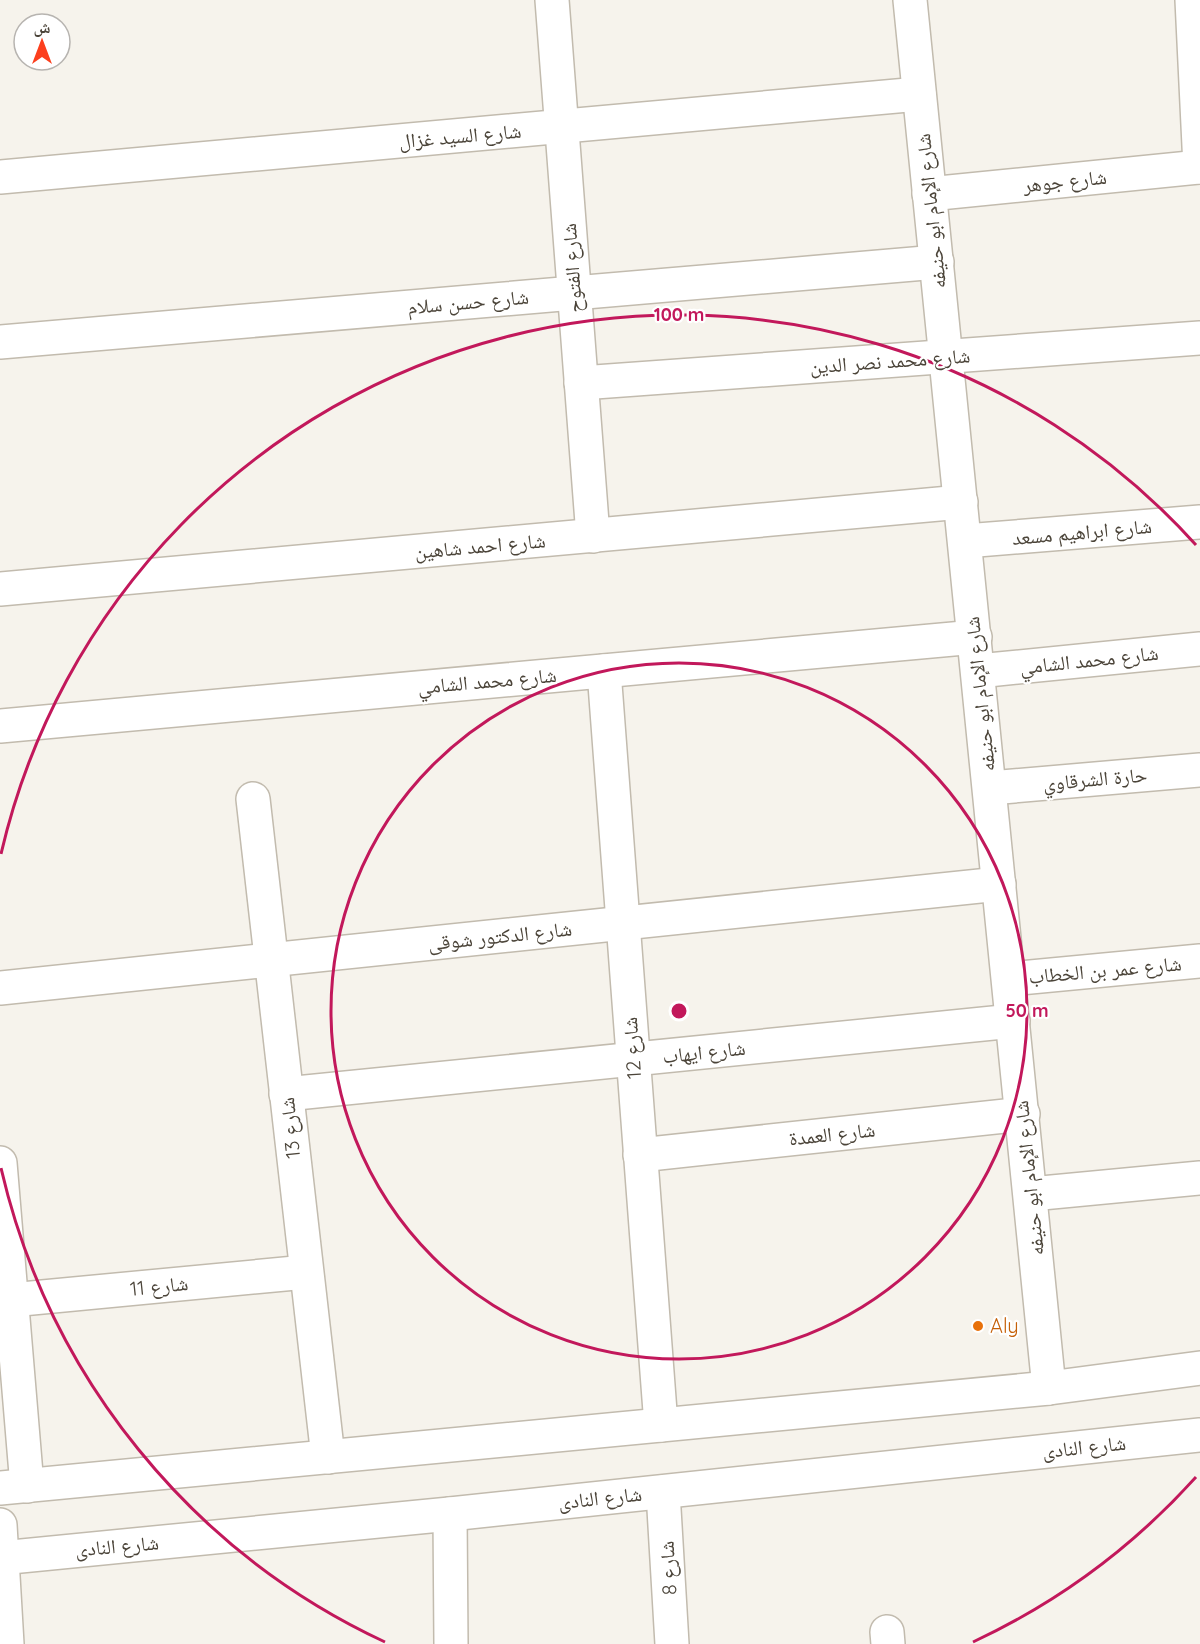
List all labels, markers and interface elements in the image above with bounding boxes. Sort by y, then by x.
north arrow [12,12,72,72]
text: ش [34,17,51,37]
street label: شارع السيد غزال [398,118,522,154]
street label: شارع الإمام ابو حنيفه [910,132,953,290]
street label: شارع جوهر [1021,164,1108,198]
street label: شارع الفتوح [556,222,588,314]
street label: شارع حسن سلام [406,284,530,321]
text: 100 m [654,303,704,326]
street label: شارع محمد نصر الدين [809,342,971,380]
street label: شارع ابراهيم مسعد [1011,513,1153,552]
street label: شارع احمد شاهين [413,527,547,565]
street label: شارع الإمام ابو حنيفه [959,615,1002,773]
street label: شارع محمد الشامي [1018,640,1160,683]
street label: شارع محمد الشامي [416,662,558,703]
street label: حارة الشرقاوي [1042,761,1149,800]
street label: شارع الدكتور شوقى [427,916,573,956]
street label: شارع عمر بن الخطاب [1027,950,1183,990]
text: 50 m [1005,999,1049,1022]
centre of rings [669,1001,689,1021]
street label: شارع 12 [617,1016,647,1080]
street label: شارع ايهاب [661,1035,747,1069]
street label: شارع 13 [274,1096,306,1160]
street label: شارع الإمام ابو حنيفه [1008,1099,1051,1257]
street label: شارع العمدة [788,1117,876,1151]
street label: شارع 11 [129,1270,189,1302]
place label: Aly [990,1313,1019,1338]
marker: Aly [971,1319,985,1333]
street label: شارع النادى [1041,1430,1127,1464]
street label: شارع النادى [557,1481,643,1515]
street label: شارع النادى [74,1529,160,1563]
street label: شارع 8 [654,1540,682,1596]

